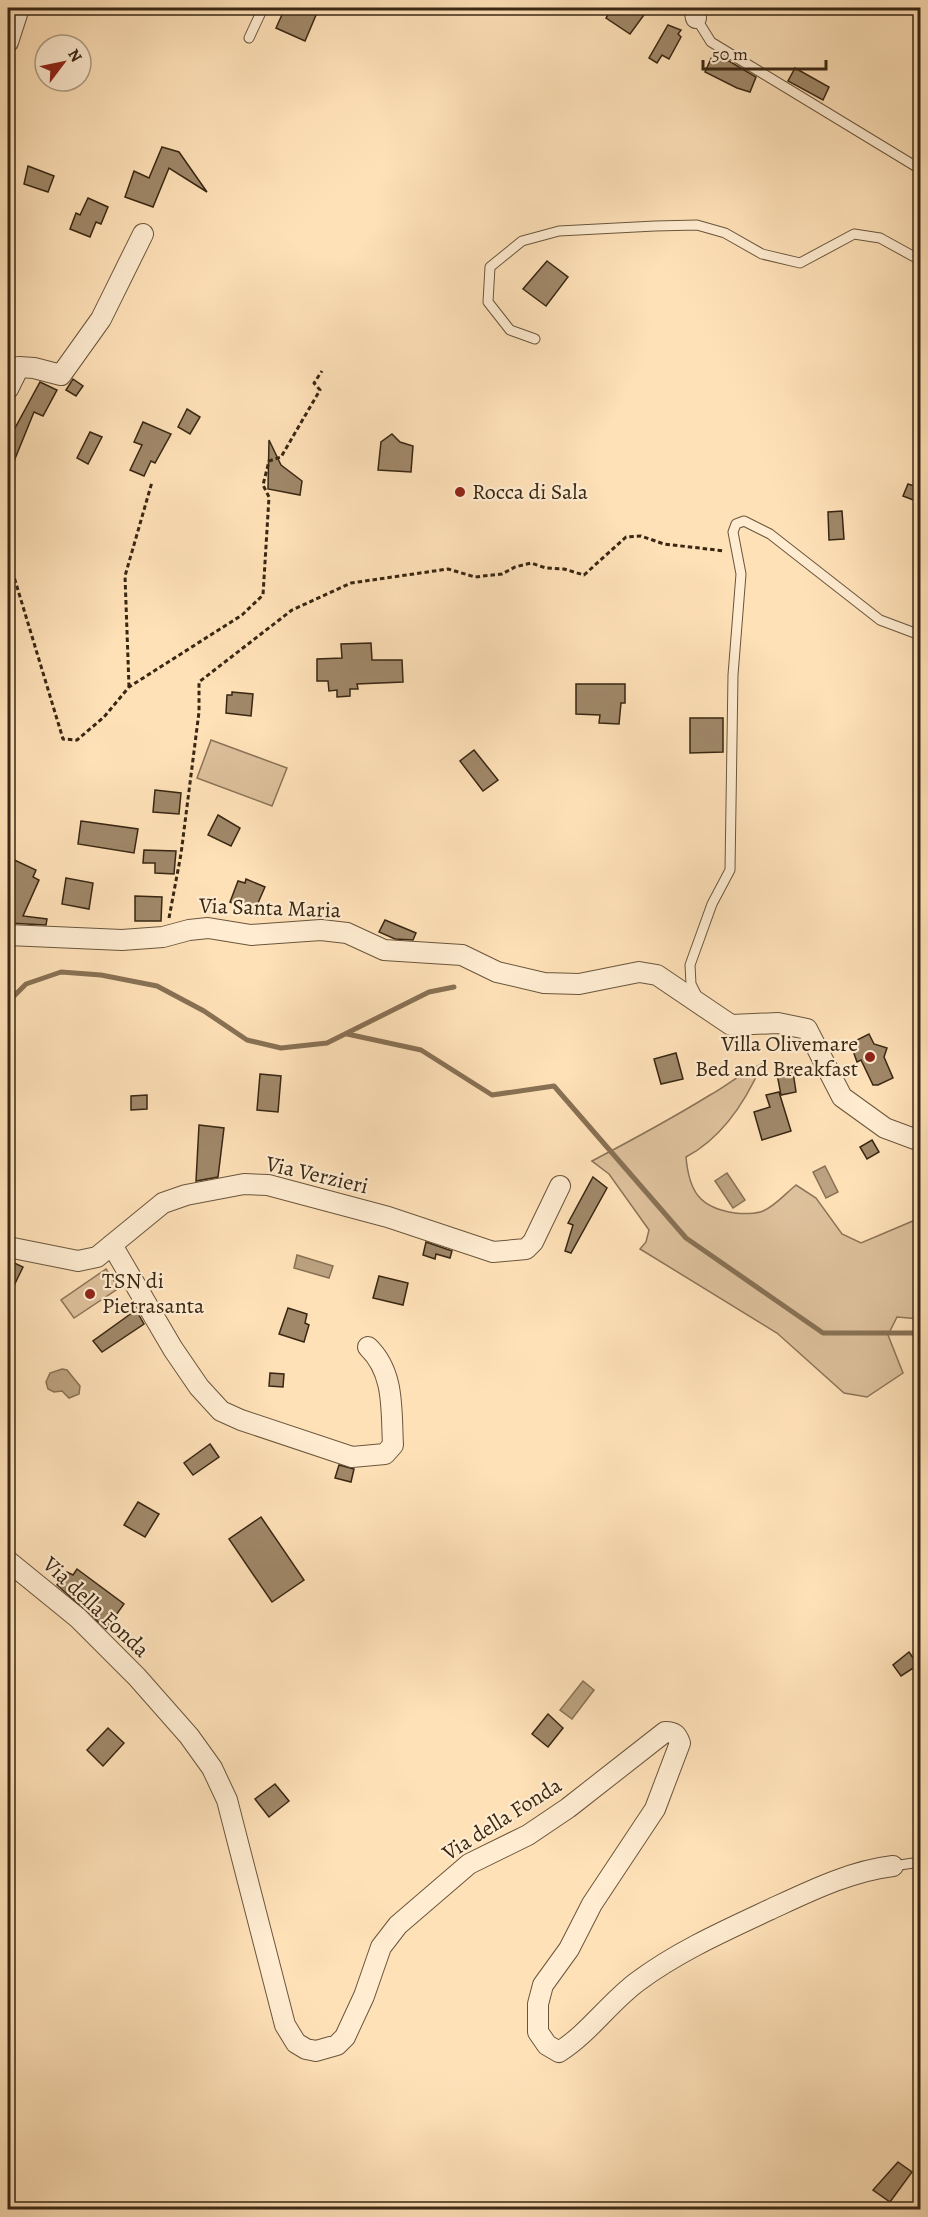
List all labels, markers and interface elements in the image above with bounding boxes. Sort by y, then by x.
north arrow [33,33,93,93]
scale bar [703,33,826,71]
text: 50 m [712,42,748,66]
text: N [62,45,87,67]
place label: Rocca di Sala [472,477,589,507]
marker: Rocca di Sala [453,485,467,499]
street label: Via Santa Maria [197,890,342,925]
place label: Villa Olivemare Bed and Breakfast [695,1029,858,1084]
marker: Villa Olivemare Bed and Breakfast [863,1050,877,1064]
street label: Via Verzieri [262,1148,371,1201]
place label: TSN di Pietrasanta [102,1266,205,1321]
marker: TSN di Pietrasanta [83,1287,97,1301]
street label: Via della Fonda [35,1549,156,1665]
street label: Via della Fonda [436,1770,568,1868]

